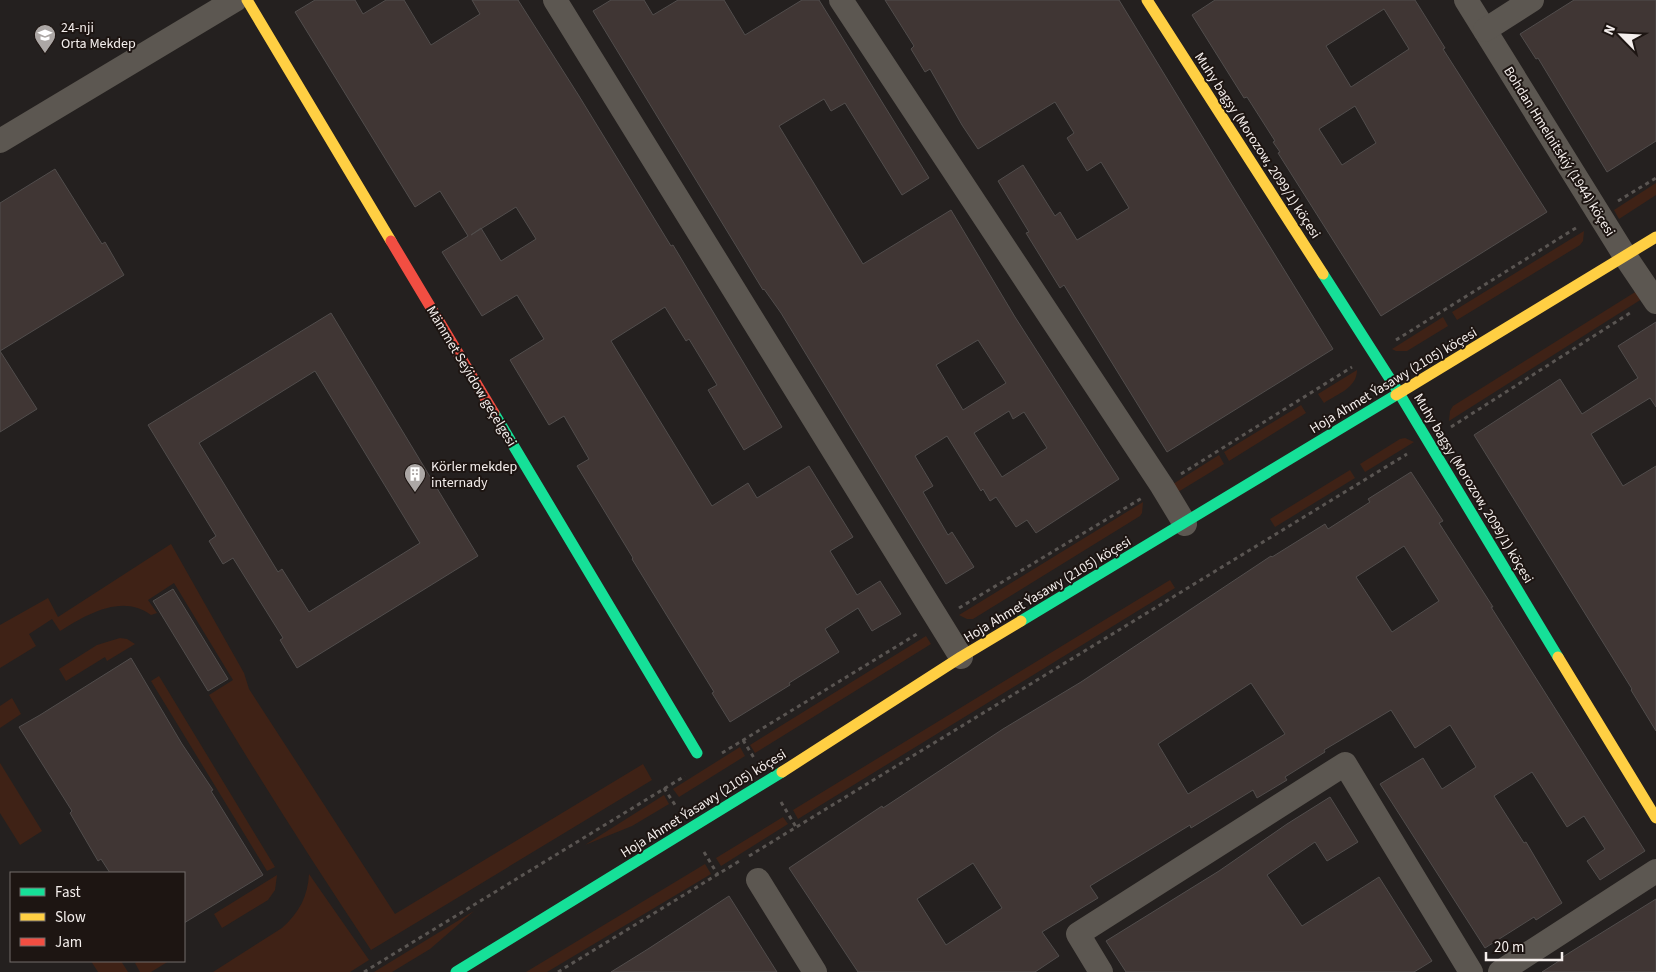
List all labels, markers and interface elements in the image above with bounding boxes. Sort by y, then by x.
north arrow [1596,10,1646,60]
place label: 24-nji Orta Mekdep [61,18,136,54]
text: N [1599,22,1621,38]
school or university icon: 24-nji Orta Mekdep [33,23,57,54]
street label: Muhy bagşy (Morozow, 2099/1) köçesi [1189,49,1325,243]
street label: Bohdan Hmelnitskiý (1944) köçesi [1498,63,1620,240]
street label: Mämmet Seýidow geçelgesi [421,302,521,451]
street label: Hoja Ahmet Ýasawy (2105) köçesi [1306,323,1481,439]
street label: Muhy bagşy (Morozow, 2099/1) köçesi [1408,390,1538,587]
place label: Körler mekdep internady [431,457,518,493]
building icon: Körler mekdep internady [403,462,427,493]
street label: Hoja Ahmet Ýasawy (2105) köçesi [960,532,1135,648]
street label: Hoja Ahmet Ýasawy (2105) köçesi [617,744,790,863]
legend [10,872,185,962]
text: Fast [55,882,81,903]
text: Slow [55,907,86,928]
scale bar [1486,930,1562,962]
text: Jam [55,932,82,953]
text: 20 m [1494,937,1524,958]

